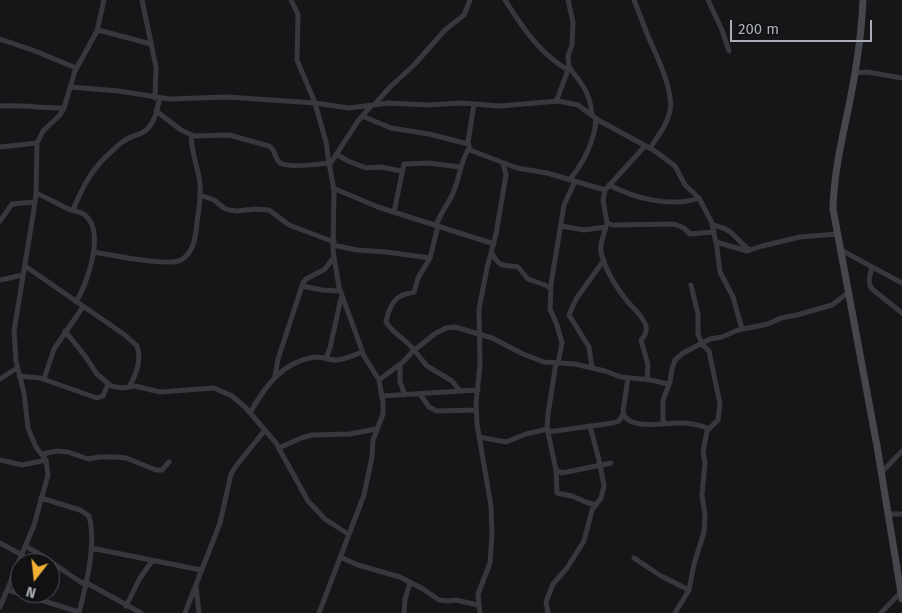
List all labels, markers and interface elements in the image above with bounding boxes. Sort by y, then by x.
scale bar [732,10,874,42]
text: 200 m [738,20,779,38]
north arrow [10,553,60,603]
text: N [24,582,38,601]

